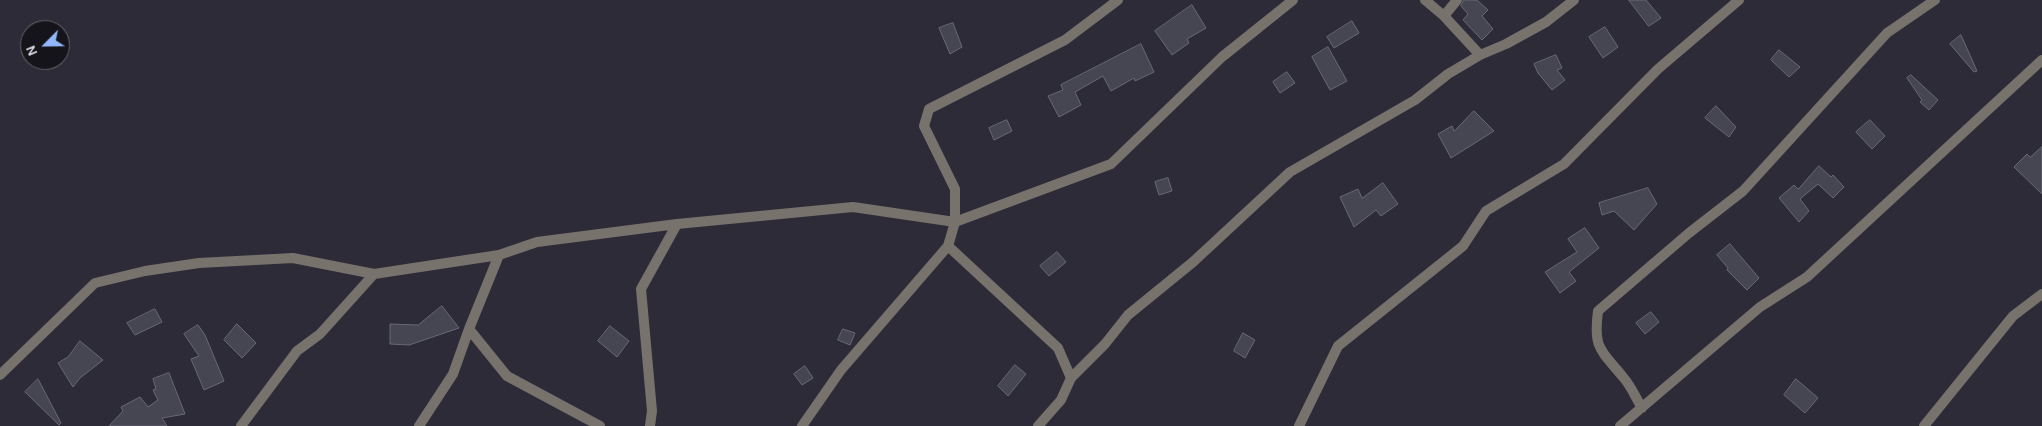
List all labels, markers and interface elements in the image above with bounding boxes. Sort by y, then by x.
north arrow [20,20,70,70]
text: N [22,43,41,59]

